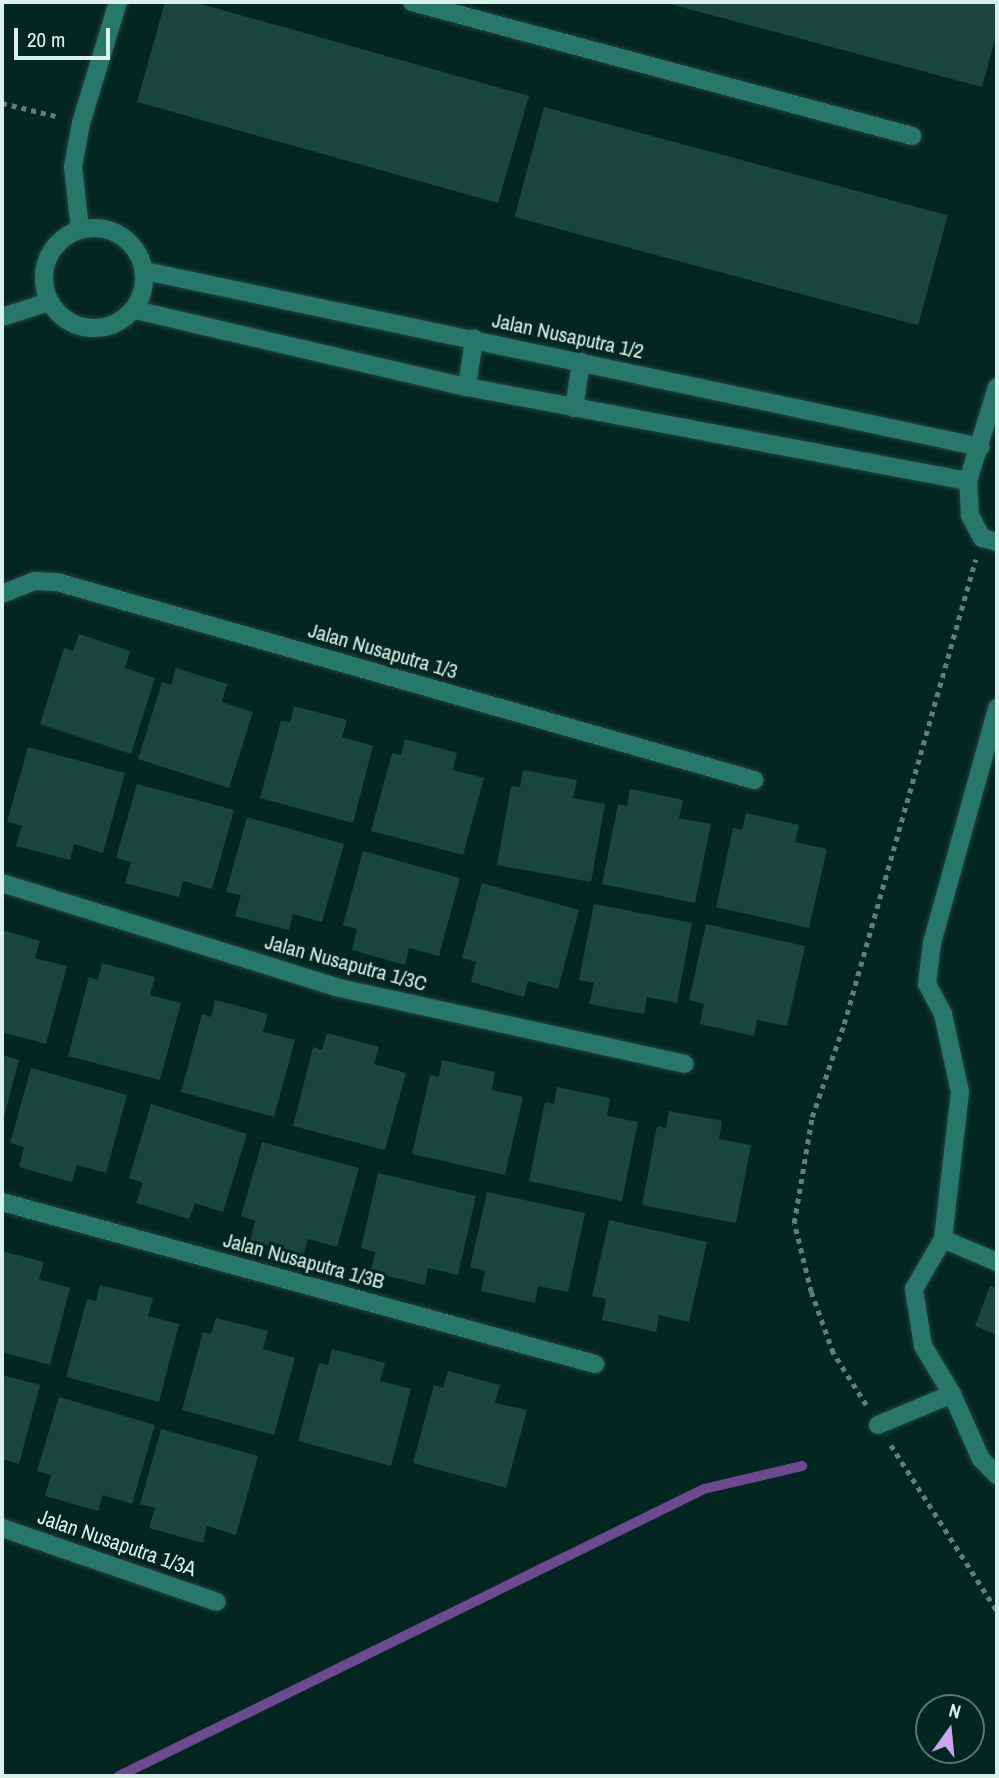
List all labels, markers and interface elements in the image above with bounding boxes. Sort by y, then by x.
scale bar [18,14,114,58]
text: 20 m [27,25,65,54]
street label: Jalan Nusaputra 1/2 [490,308,646,364]
street label: Jalan Nusaputra 1/3 [305,618,461,684]
street label: Jalan Nusaputra 1/3C [262,929,430,997]
street label: Jalan Nusaputra 1/3B [221,1227,387,1295]
street label: Jalan Nusaputra 1/3A [35,1504,199,1582]
north arrow [915,1694,985,1764]
text: N [946,1697,964,1725]

